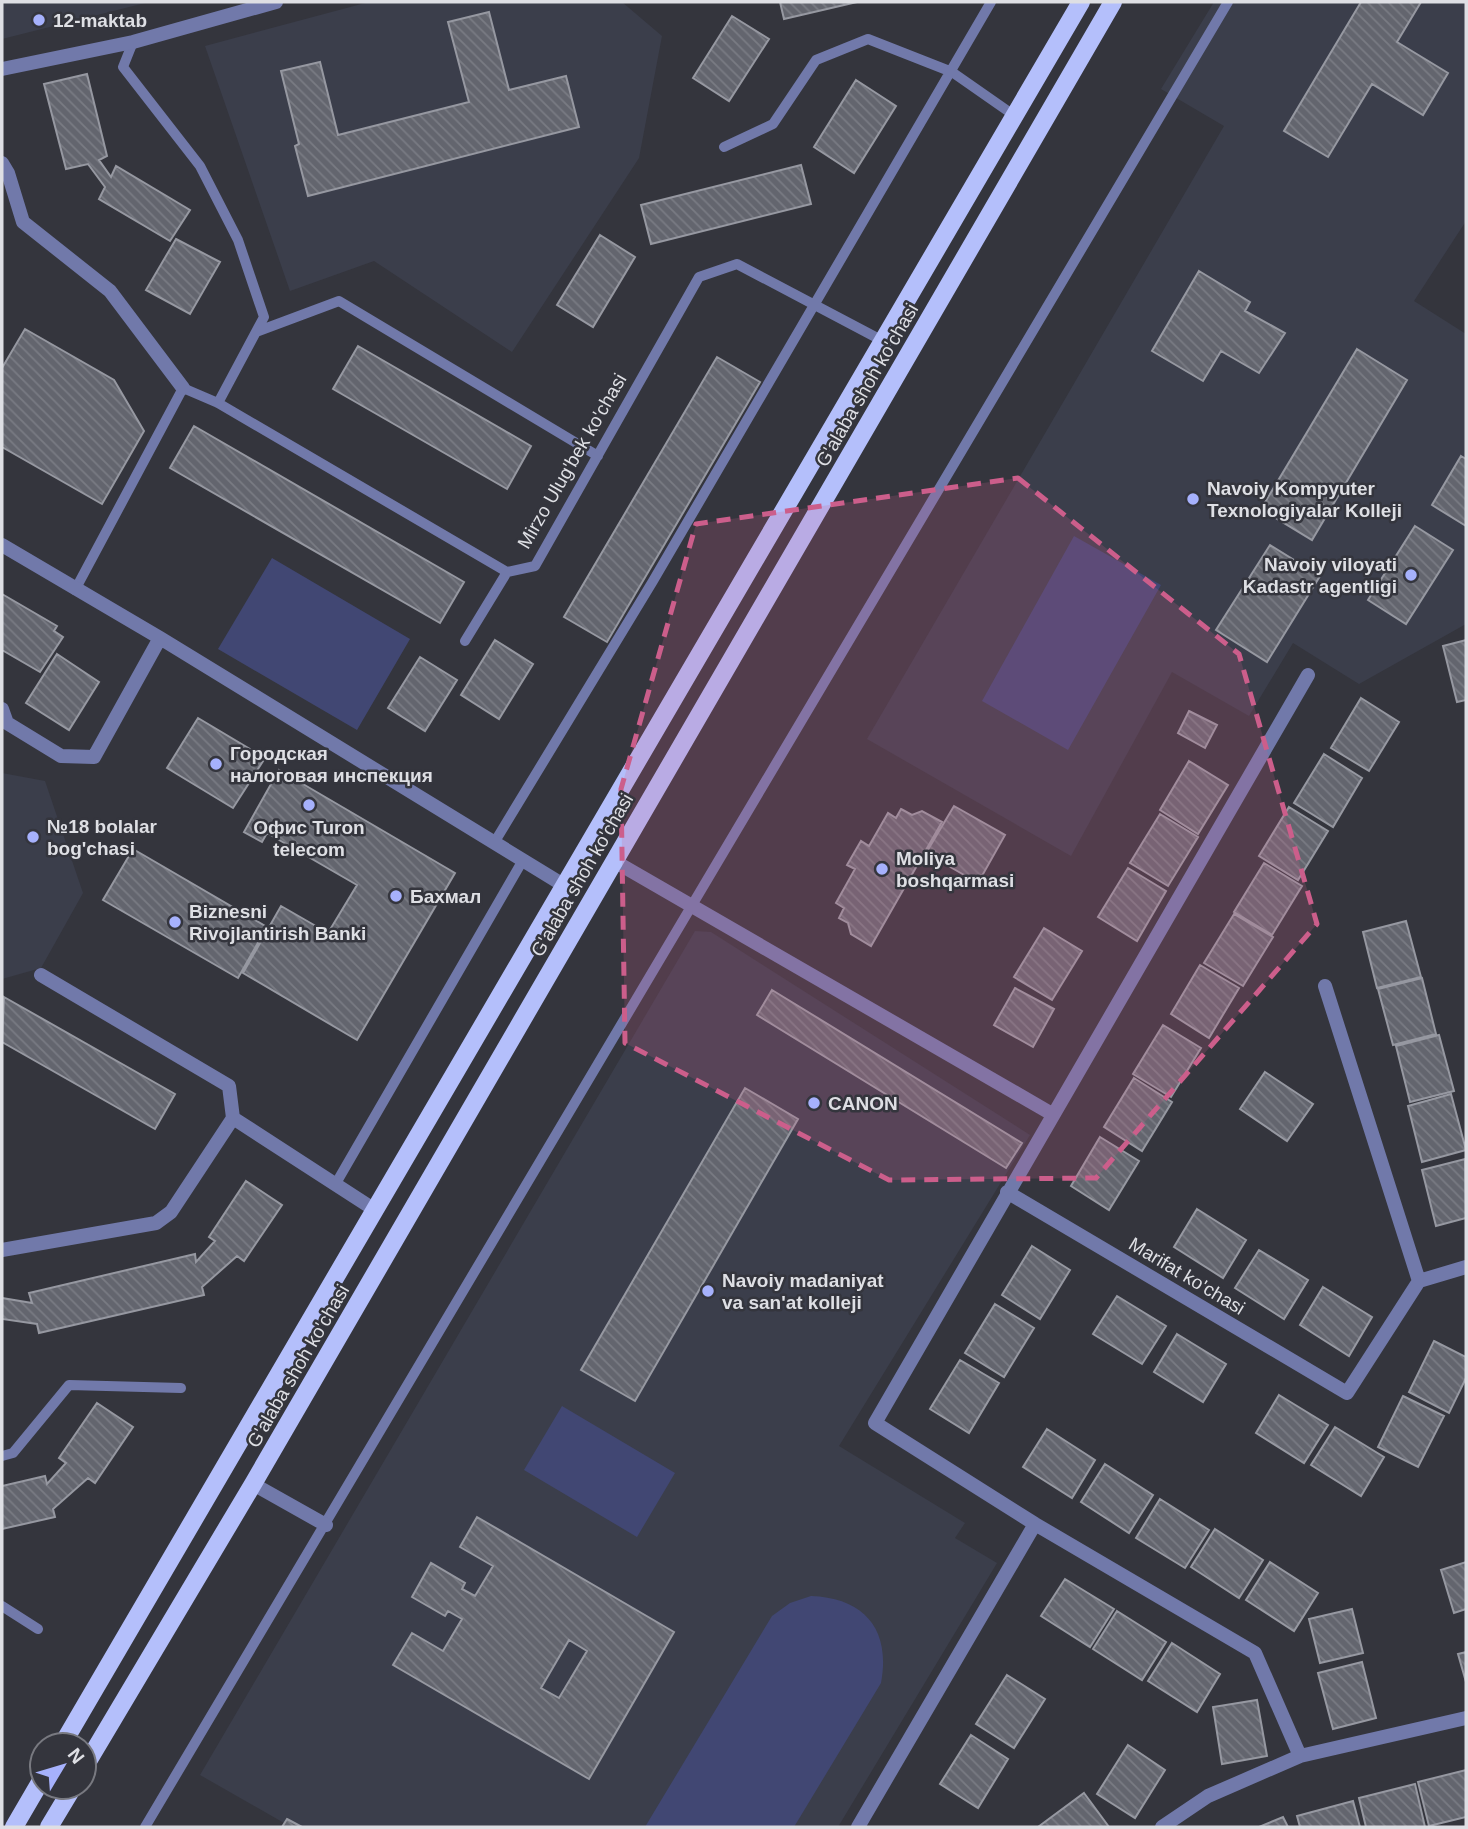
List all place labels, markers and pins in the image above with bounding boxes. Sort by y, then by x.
place label: 12-maktab [53,10,147,31]
marker: 12-maktab [31,12,47,28]
place label: Navoiy Kompyuter Texnologiyalar Kolleji [1207,478,1402,521]
marker: Navoiy Kompyuter Texnologiyalar Kolleji [1185,491,1201,507]
place label: Navoiy viloyati Kadastr agentligi [1243,554,1397,597]
marker: Navoiy viloyati Kadastr agentligi [1403,567,1419,583]
place label: Городская налоговая инспекция [230,743,433,786]
marker: Городская налоговая инспекция [208,756,224,772]
marker: Офис Turon telecom [301,797,317,813]
place label: №18 bolalar bog'chasi [47,816,157,859]
place label: Офис Turon telecom [253,817,365,860]
marker: №18 bolalar bog'chasi [25,829,41,845]
place label: Moliya boshqarmasi [896,848,1014,891]
marker: Moliya boshqarmasi [874,861,890,877]
place label: Бахмал [410,886,481,907]
marker: Бахмал [388,888,404,904]
place label: Biznesni Rivojlantirish Banki [189,901,366,944]
marker: Biznesni Rivojlantirish Banki [167,914,183,930]
place label: CANON [828,1093,898,1114]
marker: CANON [806,1095,822,1111]
place label: Navoiy madaniyat va san'at kolleji [722,1270,884,1313]
marker: Navoiy madaniyat va san'at kolleji [700,1283,716,1299]

